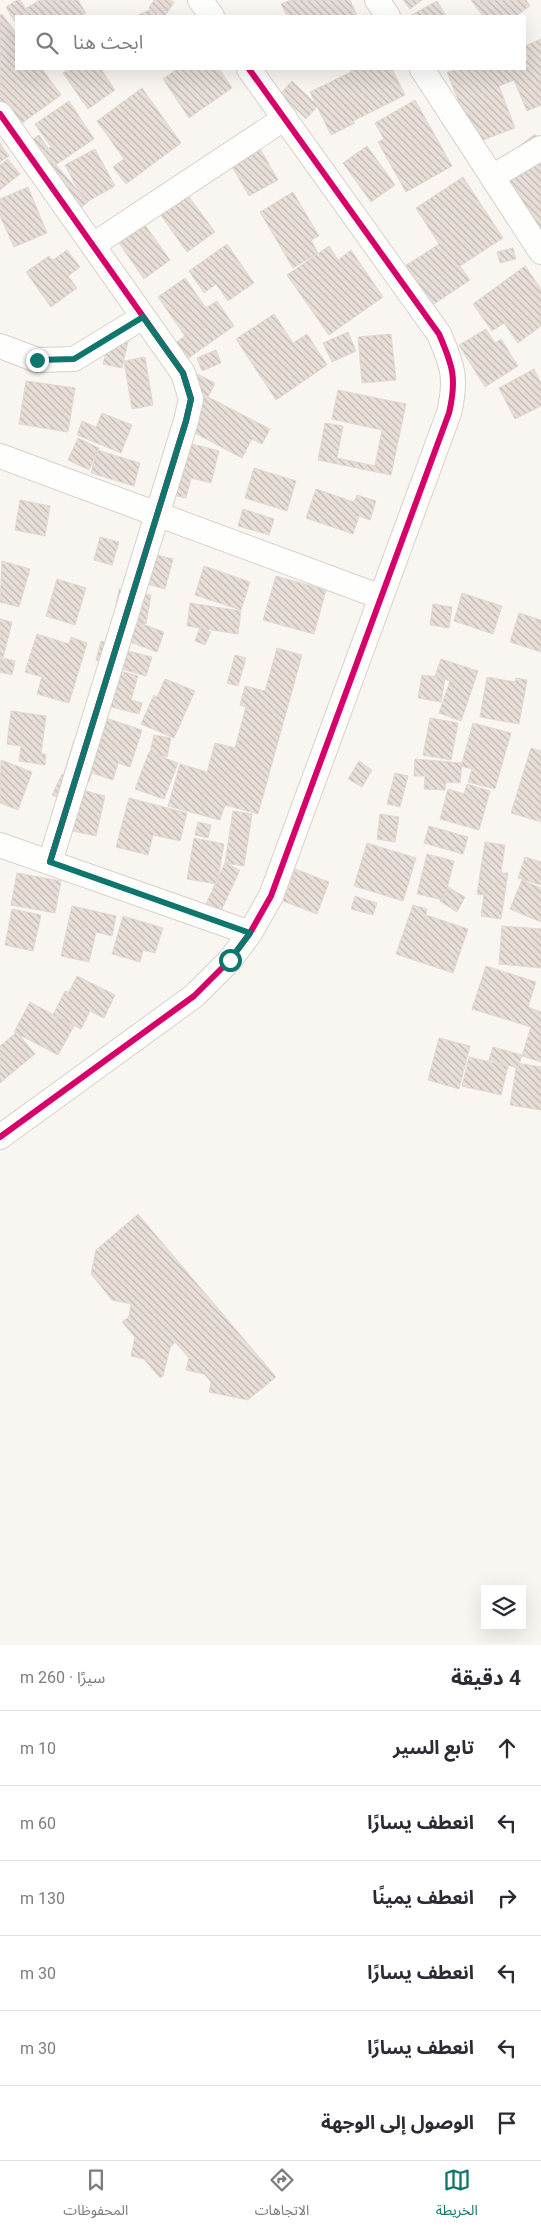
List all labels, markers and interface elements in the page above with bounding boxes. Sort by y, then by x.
search box [15,15,526,70]
icon: search [33,29,61,57]
text: ابحث هنا [73,31,143,54]
route end [26,349,49,372]
route start [219,949,242,972]
map controls [481,1585,526,1630]
button: layers [481,1585,526,1630]
text: 4 دقيقة [451,1666,521,1690]
text: سيرًا · 260 m [20,1668,105,1687]
icon: ahead [493,1734,521,1762]
text: تابع السير [393,1736,474,1759]
text: 10 m [20,1739,56,1758]
icon: left [493,1809,521,1837]
text: انعطف يسارًا [367,1811,474,1834]
text: 60 m [20,1814,56,1833]
icon: right [493,1884,521,1912]
text: انعطف يمينًا [372,1886,474,1909]
text: 130 m [20,1889,65,1908]
icon: left [493,1959,521,1987]
text: انعطف يسارًا [367,1961,474,1984]
text: 30 m [20,1964,56,1983]
icon: left [493,2034,521,2062]
text: انعطف يسارًا [367,2036,474,2059]
text: 30 m [20,2039,56,2058]
icon: arrive [493,2109,521,2137]
text: الوصول إلى الوجهة [321,2111,474,2134]
tab: المحفوظات [63,2166,128,2225]
tab: الاتجاهات [255,2166,309,2225]
tab: الخريطة [436,2166,478,2225]

